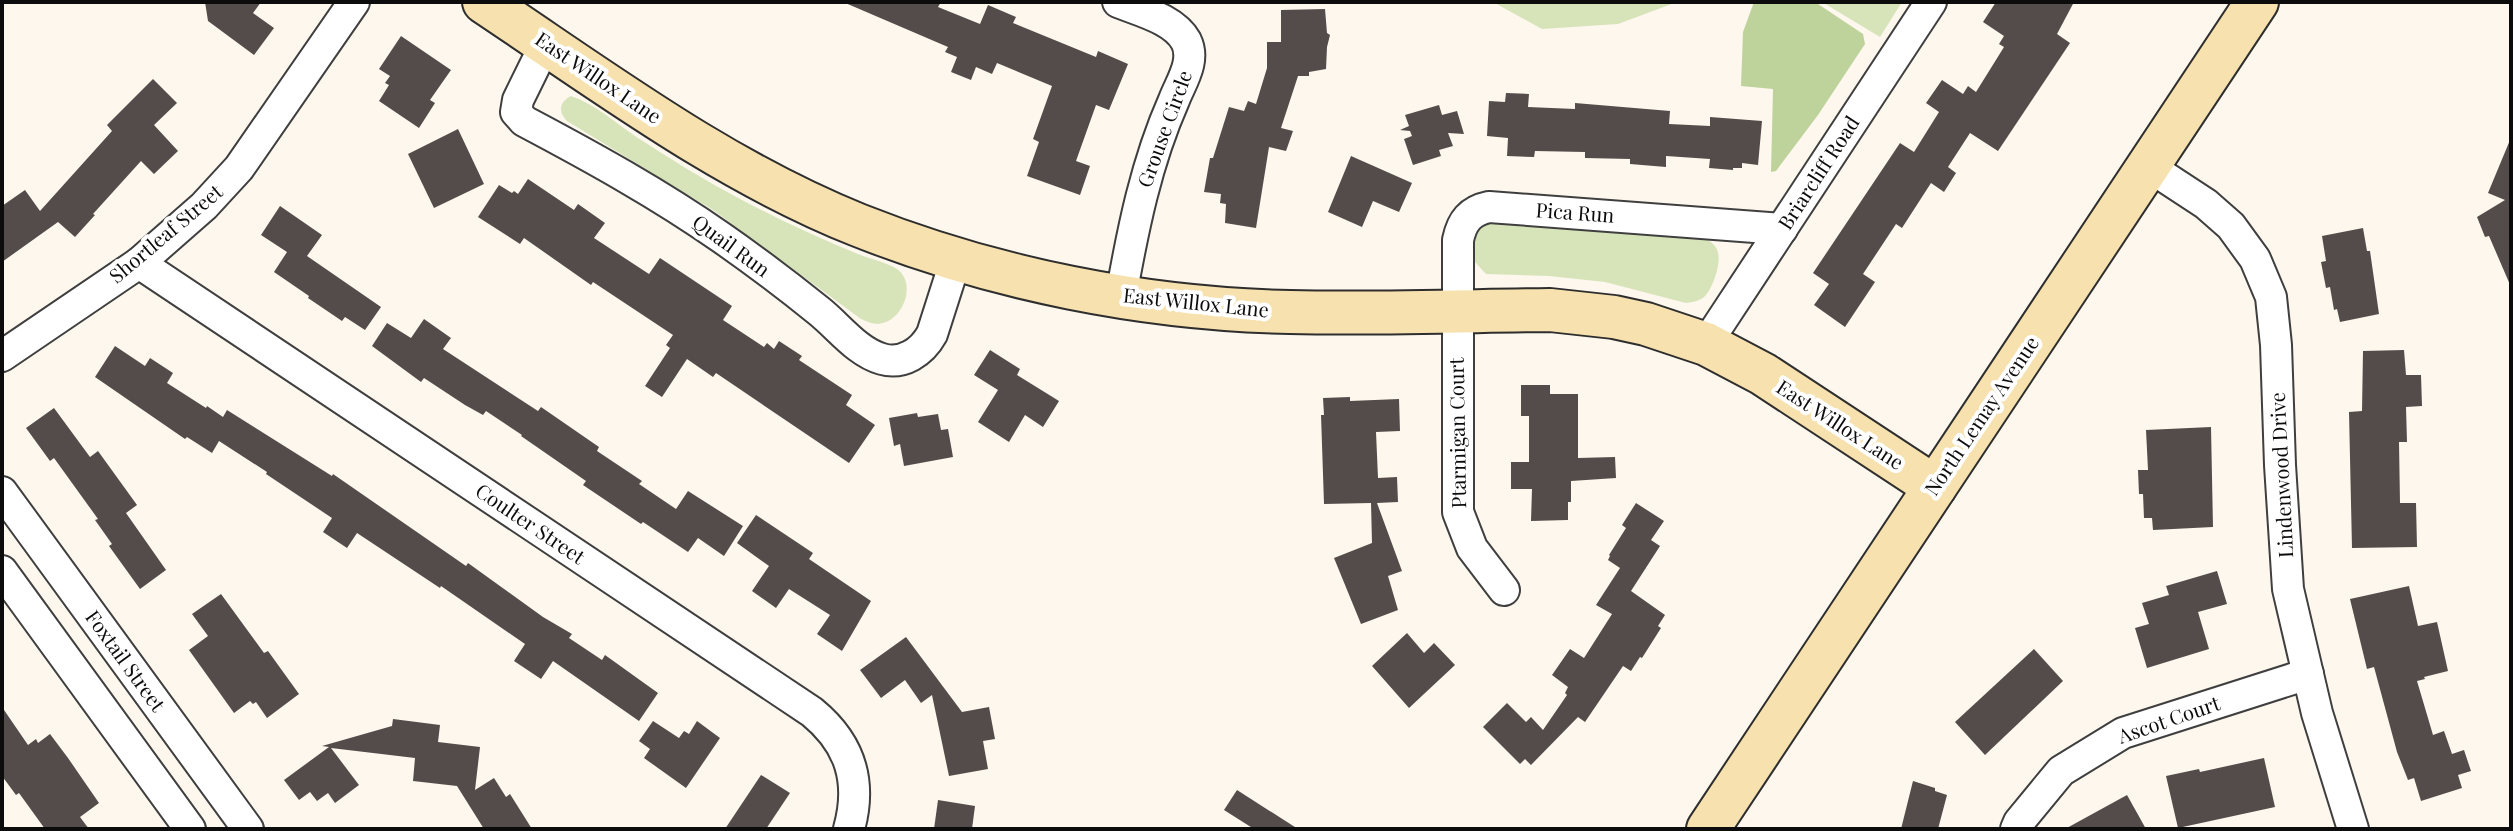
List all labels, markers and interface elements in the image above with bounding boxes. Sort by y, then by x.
street label: East Willox Lane [531,25,667,129]
street label: Grouse Circle [1130,66,1197,191]
street label: Briarcliff Road [1771,110,1865,234]
street label: Shortleaf Street [103,177,228,288]
street label: Pica Run [1535,195,1615,228]
street label: Quail Run [688,208,776,282]
street label: East Willox Lane [1122,280,1270,323]
street label: North Lemay Avenue [1917,330,2044,500]
street label: Ptarmigan Court [1442,356,1471,509]
street label: East Willox Lane [1772,373,1910,475]
street label: Lindenwood Drive [2263,392,2298,559]
street label: Coulter Street [471,476,592,570]
street label: Foxtail Street [80,604,173,717]
street label: Ascot Court [2113,688,2224,749]

